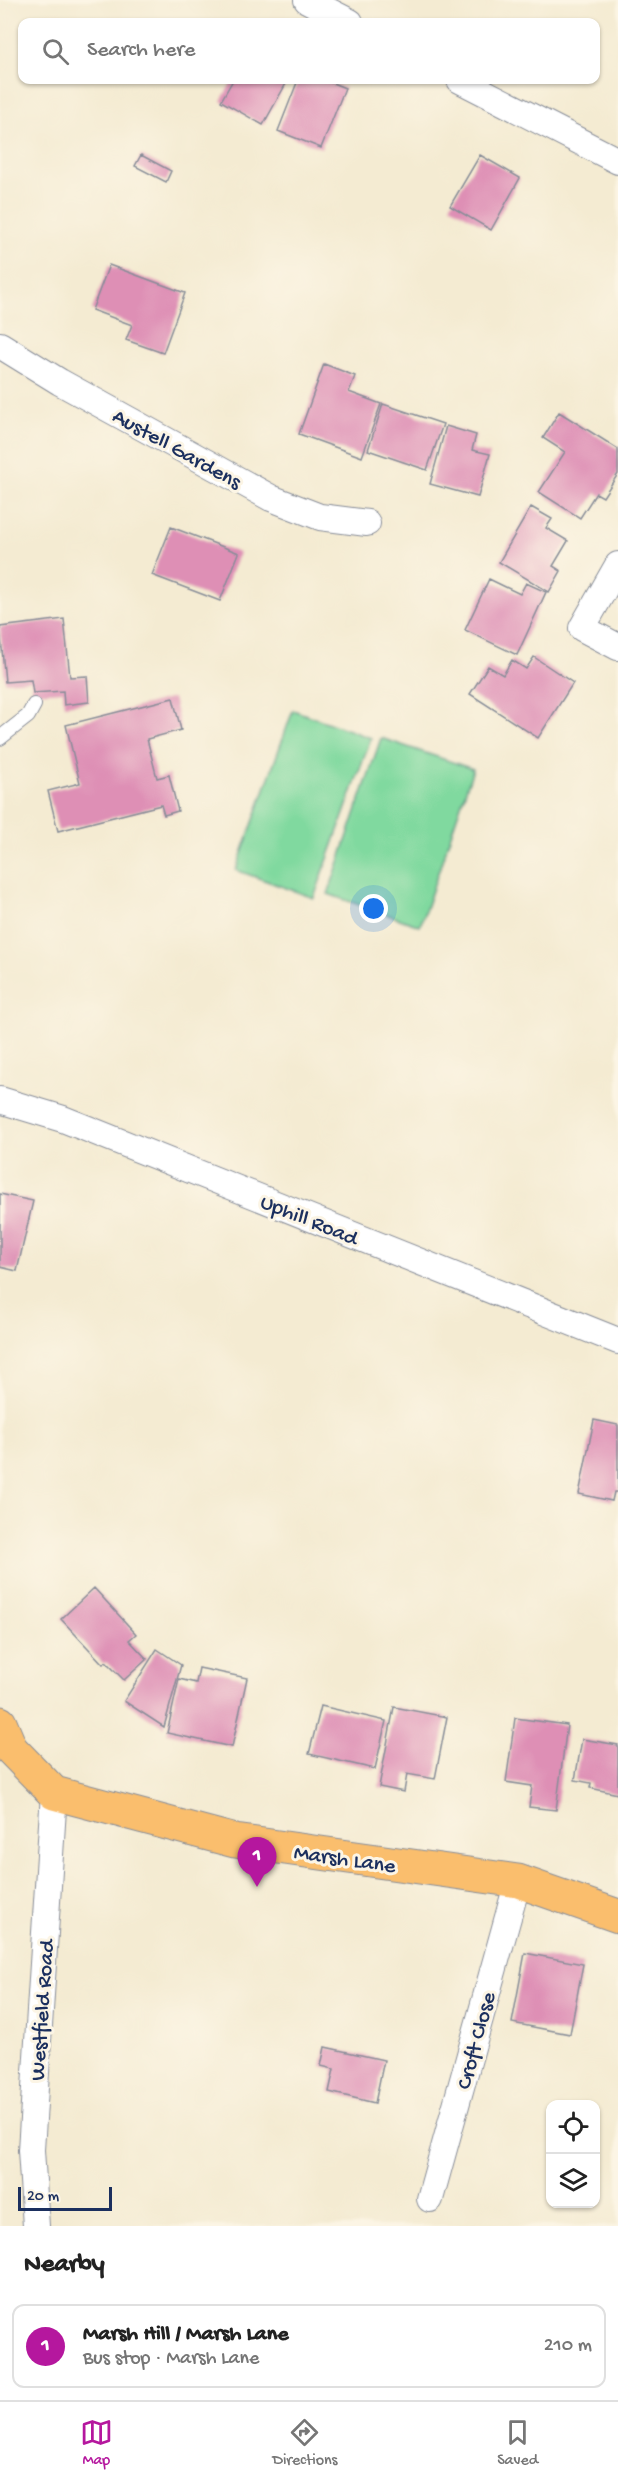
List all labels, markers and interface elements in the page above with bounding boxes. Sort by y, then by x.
search box [18,18,600,84]
icon: search [39,35,72,68]
text: Search here [87,38,195,64]
street label: Austell Gardens [107,404,246,497]
your location [359,894,388,923]
street label: Uphill Road [256,1190,363,1254]
pin: 1 [238,1838,276,1887]
street label: Marsh Lane [292,1841,398,1881]
street label: Westfield Road [26,1937,62,2082]
street label: Croft Close [452,1989,503,2093]
map controls [546,2100,600,2208]
button: locate [546,2100,600,2154]
button: layers [546,2154,600,2208]
scale bar [18,2184,112,2212]
text: 20 m [27,2188,59,2207]
text: Nearby [24,2250,105,2281]
text: Marsh Hill / Marsh Lane [83,2322,289,2348]
text: 1 [41,2335,50,2358]
text: 210 m [544,2335,592,2358]
text: Bus stop · Marsh Lane [83,2348,259,2371]
tab: Map [80,2416,113,2471]
tab: Directions [272,2416,338,2471]
tab: Saved [497,2416,538,2471]

